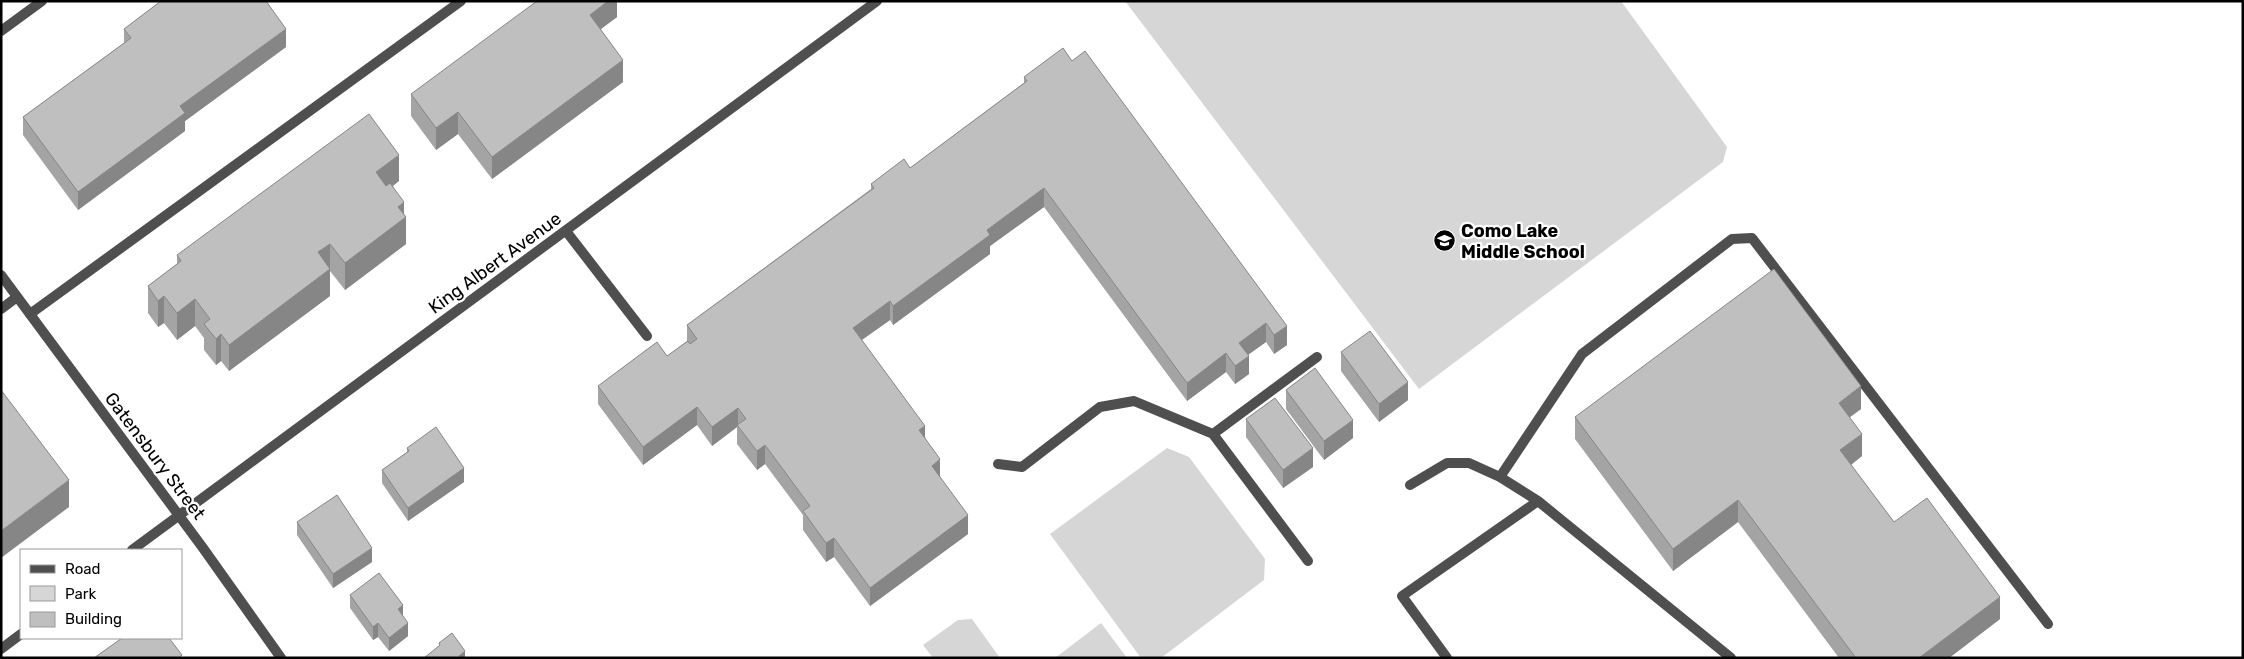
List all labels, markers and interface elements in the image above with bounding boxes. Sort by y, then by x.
street label: King Albert Avenue [424,207,566,319]
place label: Como Lake Middle School [1461,220,1585,263]
school or university icon: Como Lake Middle School [1433,229,1457,253]
street label: Gatensbury Street [100,388,210,524]
legend [20,549,182,639]
text: Road [65,560,101,578]
text: Park [65,585,96,603]
text: Building [65,610,122,628]

